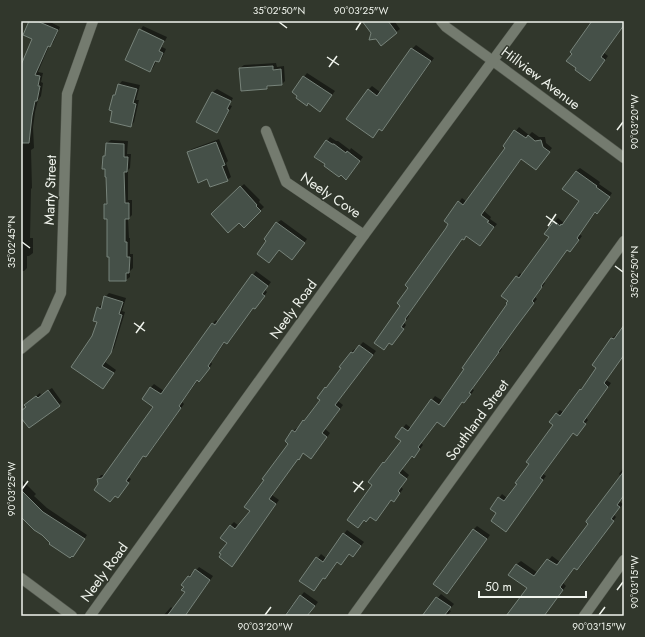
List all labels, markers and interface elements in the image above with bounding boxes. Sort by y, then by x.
text: 35°02'50"N [253,3,305,18]
text: 90°03'25"W [334,3,388,18]
street label: Hillview Avenue [497,42,585,114]
text: 90°03'20"W [627,94,642,150]
street label: Marty Street [39,154,61,225]
street label: Neely Cove [297,167,365,223]
text: 35°02'45"N [4,216,19,268]
text: 35°02'50"N [627,246,642,298]
street label: Neely Road [265,275,321,343]
street label: Southland Street [441,375,514,465]
text: 90°03'25"W [4,462,19,516]
street label: Neely Road [76,538,132,606]
text: 90°03'15"W [627,555,642,609]
scale bar [479,573,586,599]
text: 50 m [485,578,512,596]
text: 90°03'20"W [237,619,293,634]
text: 90°03'15"W [572,619,626,634]

